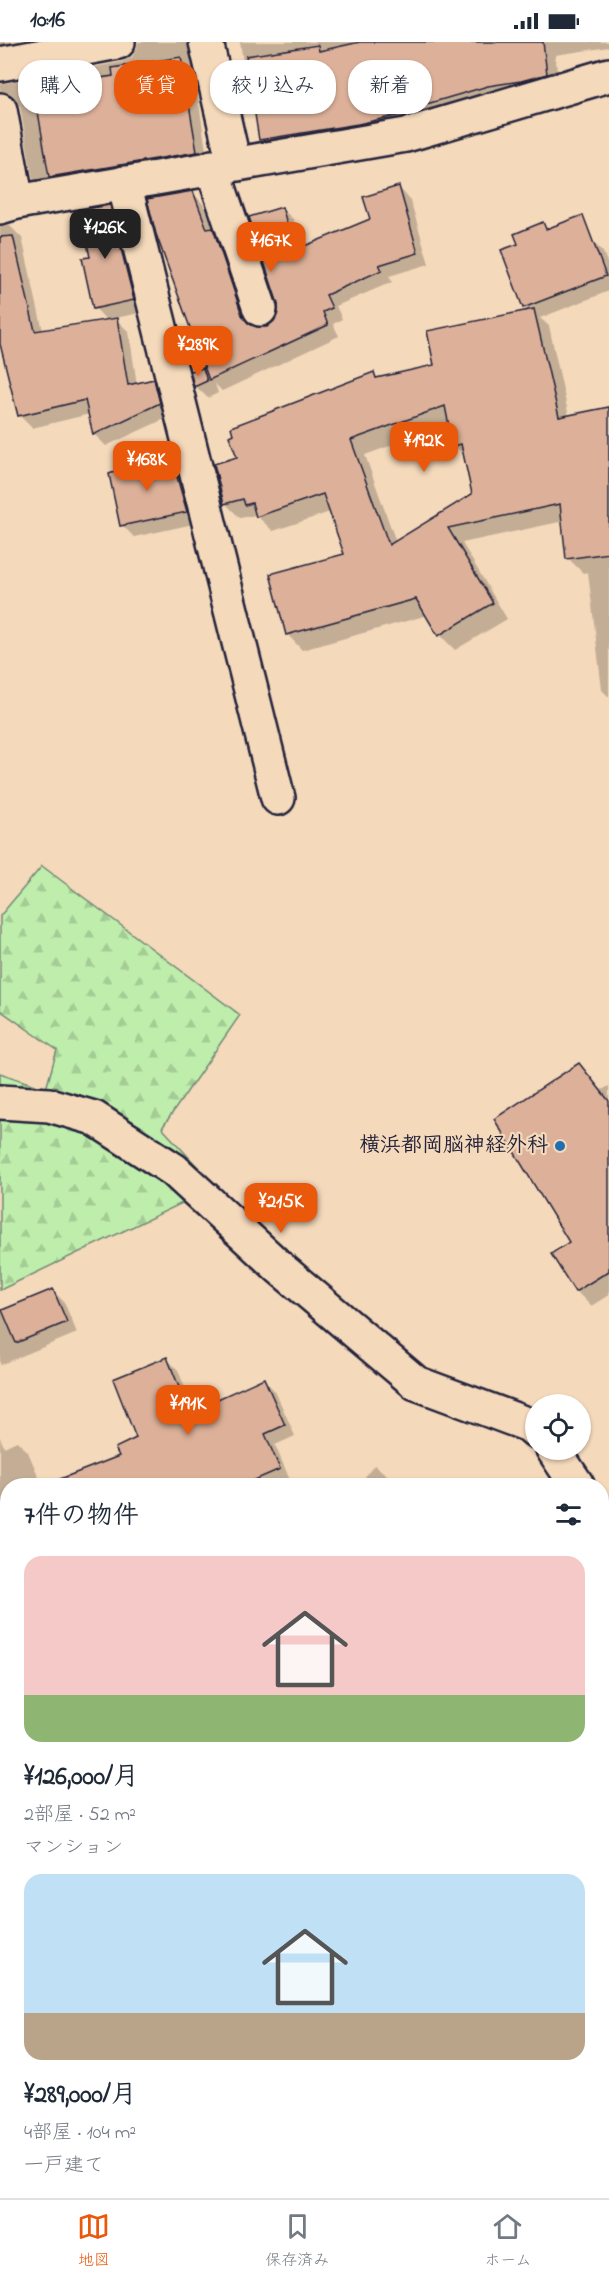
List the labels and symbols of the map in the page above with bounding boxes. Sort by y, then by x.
pin: ¥126K [63,209,147,260]
pin: ¥167K [229,222,313,273]
pin: ¥289K [156,326,240,377]
pin: ¥192K [382,422,466,473]
pin: ¥168K [105,441,189,492]
place label: 横浜都岡脳神経外科 [359,1131,548,1161]
marker: 横浜都岡脳神経外科 [553,1139,567,1153]
pin: ¥215K [239,1183,323,1234]
pin: ¥191K [146,1385,230,1436]

